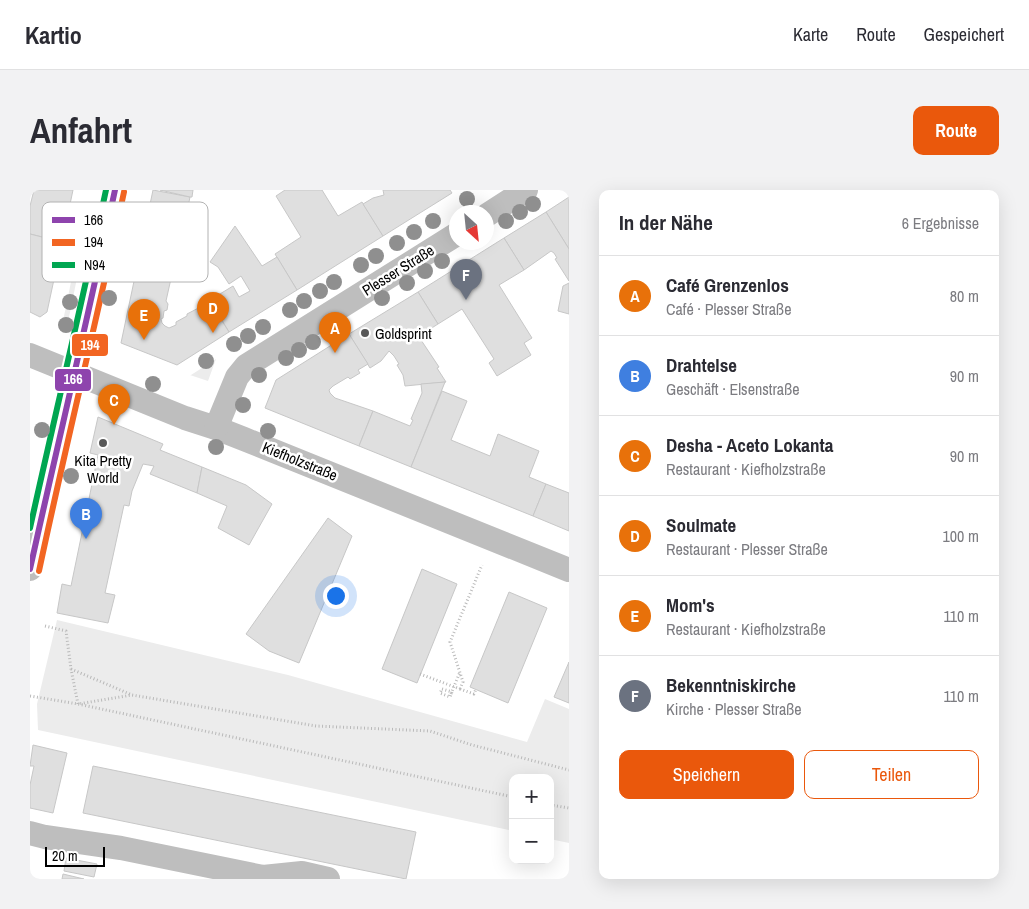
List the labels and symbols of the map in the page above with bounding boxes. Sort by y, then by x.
legend [42,202,208,282]
north arrow [449,205,494,250]
text: 166 [84,211,103,229]
text: 194 [84,233,104,251]
street label: Plesser Straße [358,239,438,300]
text: N94 [84,256,106,274]
pin: F [450,259,482,300]
pin: D [197,292,229,333]
pin: E [128,299,160,340]
pin: A [319,312,351,353]
place label: Goldsprint [375,323,432,344]
marker: Goldsprint [359,327,371,339]
line badge: 194 [71,333,109,357]
text: 194 [80,336,100,354]
line badge: 166 [54,368,92,392]
text: 166 [63,370,83,388]
pin: C [98,384,130,425]
street label: Kiefholzstraße [259,436,341,486]
marker: Kita Pretty World [97,437,109,449]
place label: Kita Pretty World [74,450,133,488]
pin: B [70,498,102,539]
your location [323,583,349,609]
scale bar [45,844,105,867]

